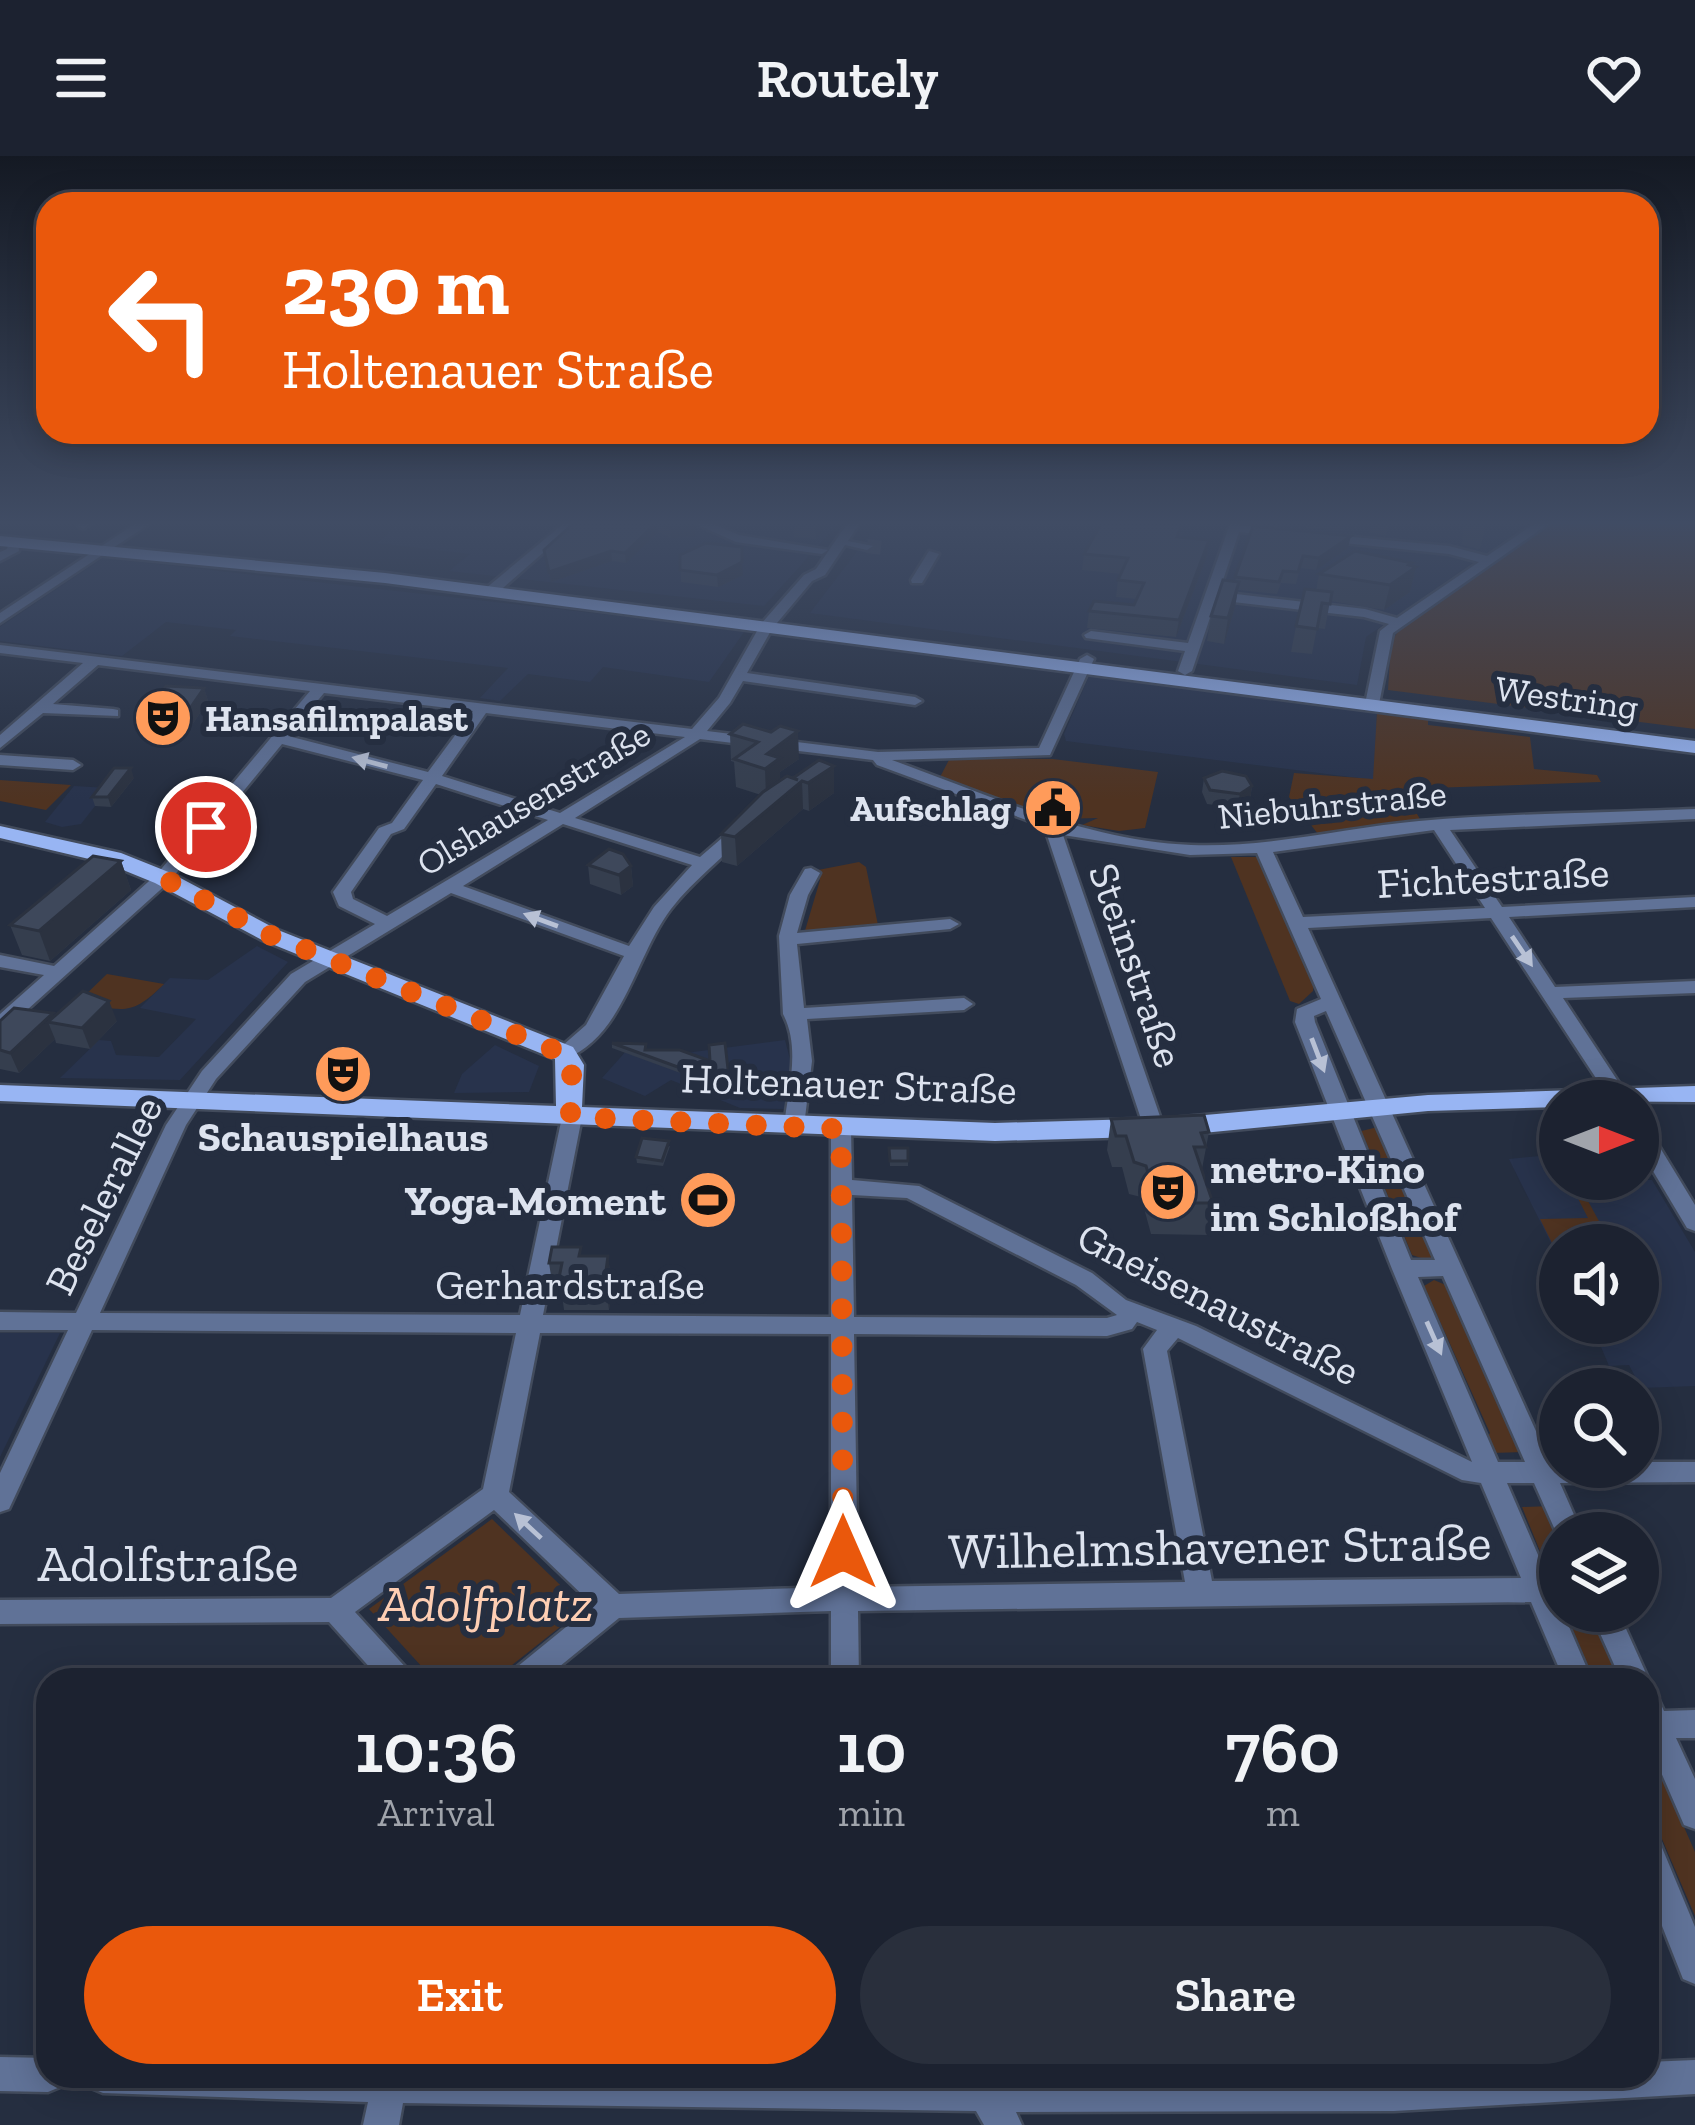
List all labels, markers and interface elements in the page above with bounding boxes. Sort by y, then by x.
icon: menu [48,45,114,111]
icon: heart [1581,45,1647,111]
text: Routely [757,46,938,111]
text: 230 m [282,235,510,336]
icon: left [84,240,240,396]
text: Holtenauer Straße [282,337,714,402]
street label: Westring [1493,666,1641,729]
theatre icon: Hansafilmpalast [132,687,194,749]
place label: Hansafilmpalast [205,697,468,740]
street label: Olshausenstraße [409,712,658,885]
one-way arrow [352,752,389,771]
street label: Niebuhrstraße [1216,771,1449,838]
pin [155,776,257,878]
public building icon: Aufschlag [1022,777,1084,839]
place label: Aufschlag [850,787,1011,830]
icon: arrive [173,794,239,860]
street label: Fichtestraße [1376,846,1610,909]
street label: Steinstraße [1078,856,1195,1074]
one-way arrow [523,910,559,928]
one-way arrow [1511,935,1533,968]
one-way arrow [1310,1038,1329,1074]
theatre icon: Schauspielhaus [312,1043,374,1105]
street label: Holtenauer Straße [680,1052,1018,1115]
north arrow [1539,1080,1659,1200]
map controls [1539,1080,1659,1632]
street label: Beselerallee [34,1088,173,1303]
place label: Schauspielhaus [198,1111,488,1162]
place label: metro-Kino im Schloßhof [1210,1143,1462,1242]
theatre icon: metro-Kino im Schloßhof [1137,1161,1199,1223]
sports icon: Yoga-Moment [677,1169,739,1231]
place label: Yoga-Moment [405,1175,667,1226]
street label: Gneisenaustraße [1069,1210,1368,1396]
button: sound [1539,1224,1659,1344]
street label: Gerhardstraße [435,1259,705,1310]
one-way arrow [1424,1321,1444,1356]
button: search [1539,1368,1659,1488]
position arrow [780,1489,906,1615]
street label: Wilhelmshavener Straße [948,1511,1492,1582]
button: layers [1539,1512,1659,1632]
one-way arrow [514,1513,543,1541]
street label: Adolfstraße [38,1533,298,1594]
park label: Adolfplatz [377,1573,593,1634]
text: 10:36 [355,1704,518,1790]
text: 10 [836,1704,907,1790]
text: 760 [1225,1704,1340,1790]
text: Arrival [377,1789,495,1836]
text: min [838,1789,905,1836]
text: m [1266,1789,1300,1836]
button: Exit [84,1926,836,2064]
button: Share [860,1926,1611,2064]

